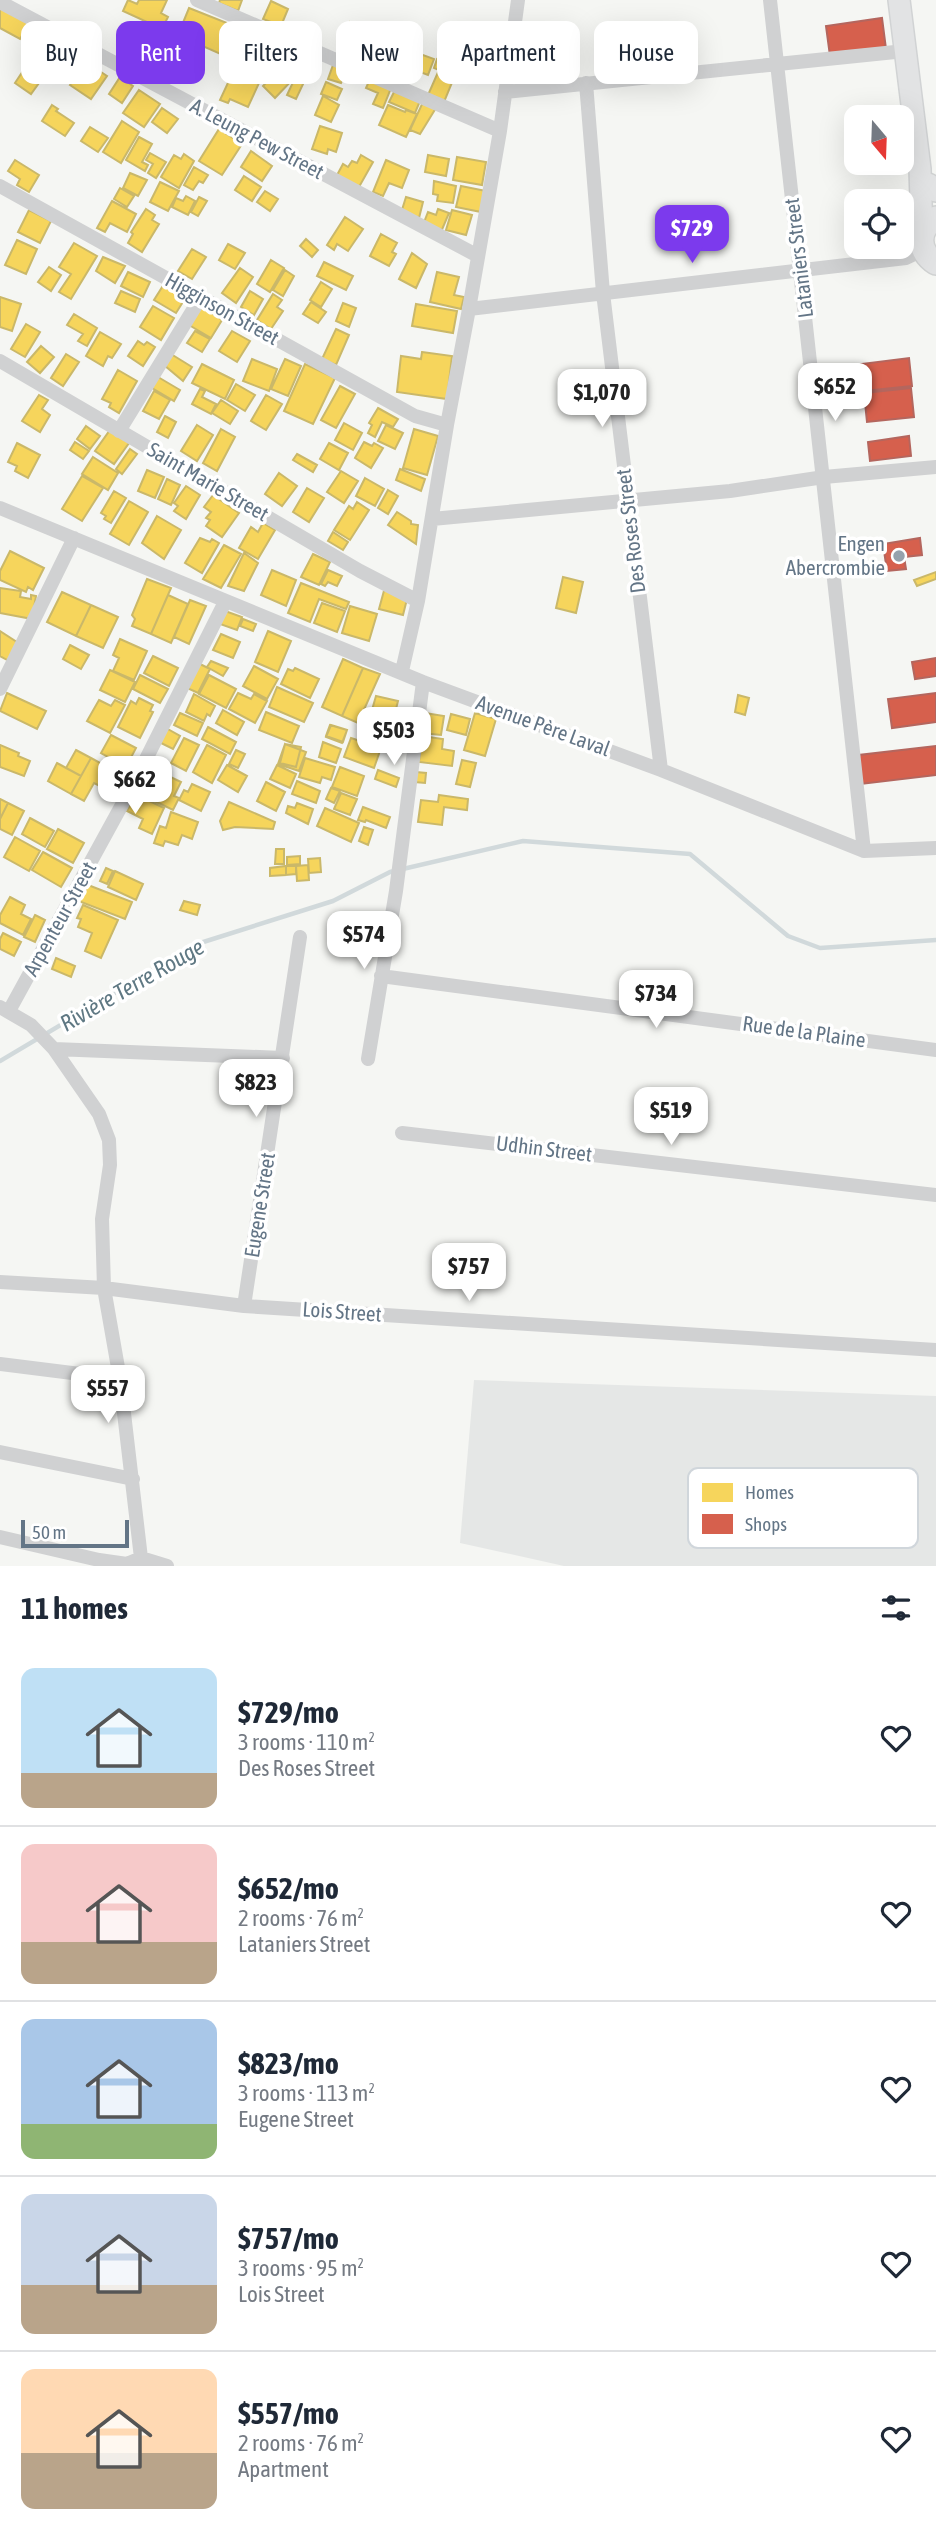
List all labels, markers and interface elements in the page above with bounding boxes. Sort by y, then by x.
chip: Buy [21,21,102,84]
chip: Rent [116,21,205,84]
chip: Filters [219,21,322,84]
chip: New [336,21,423,84]
chip: Apartment [437,21,580,84]
chip: House [594,21,698,84]
street label: A. Leung Pew Street [187,93,328,183]
north arrow [844,105,914,175]
map controls [844,105,914,259]
button: locate [844,189,914,259]
street label: Lataniers Street [779,197,817,320]
pin: $729 [651,205,733,265]
text: $729 [671,215,713,241]
street label: Higginson Street [162,267,283,349]
pin: $652 [794,364,876,423]
pin: $1,070 [545,370,659,429]
text: $652 [814,373,856,399]
text: $1,070 [574,379,631,405]
street label: Saint Marie Street [144,437,273,525]
street label: Des Roses Street [610,467,650,595]
place label: Engen Abercrombie [786,531,885,579]
marker: Engen Abercrombie [891,548,907,564]
street label: Avenue Père Laval [473,690,614,761]
pin: $503 [353,708,435,767]
text: $503 [373,717,415,743]
pin: $662 [94,756,176,816]
text: $662 [114,766,156,792]
street label: Arpenteur Street [18,857,100,980]
pin: $574 [323,912,405,971]
text: $574 [343,921,385,947]
water label: Rivière Terre Rouge [56,933,208,1037]
pin: $734 [615,970,697,1030]
text: $734 [635,980,677,1006]
street label: Rue de la Plaine [741,1011,867,1052]
pin: $823 [215,1060,297,1119]
text: $823 [235,1069,277,1095]
pin: $519 [630,1088,712,1147]
text: $519 [650,1097,692,1123]
street label: Udhin Street [495,1130,593,1166]
street label: Eugene Street [239,1151,279,1259]
pin: $757 [428,1244,510,1303]
text: $757 [448,1253,490,1279]
street label: Lois Street [302,1296,382,1326]
pin: $557 [67,1366,149,1425]
text: $557 [87,1375,129,1401]
legend [688,1468,918,1548]
text: Homes [745,1481,794,1503]
text: Shops [745,1513,787,1535]
scale bar [21,1517,130,1549]
text: 50 m [32,1521,66,1543]
icon: filters [877,1589,915,1627]
text: 11 homes [21,1591,128,1625]
text: $729/mo [238,1695,339,1729]
icon: home [77,1696,161,1780]
icon: heart [877,1719,915,1757]
text: 3 rooms · 110 m² [238,1729,375,1755]
text: Des Roses Street [238,1755,375,1781]
text: $652/mo [238,1871,339,1905]
icon: home [77,1872,161,1956]
icon: heart [877,1895,915,1933]
text: 2 rooms · 76 m² [238,1905,364,1931]
text: Lataniers Street [238,1931,370,1957]
text: $823/mo [238,2046,339,2080]
icon: home [77,2047,161,2131]
icon: heart [877,2070,915,2108]
text: 3 rooms · 113 m² [238,2080,375,2106]
text: Eugene Street [238,2106,354,2132]
text: $757/mo [238,2221,339,2255]
icon: home [77,2222,161,2306]
icon: heart [877,2245,915,2283]
text: 3 rooms · 95 m² [238,2255,364,2281]
text: Lois Street [238,2281,325,2307]
text: $557/mo [238,2396,339,2430]
icon: home [77,2397,161,2481]
icon: heart [877,2420,915,2458]
text: 2 rooms · 76 m² [238,2430,364,2456]
text: Apartment [238,2456,329,2482]

